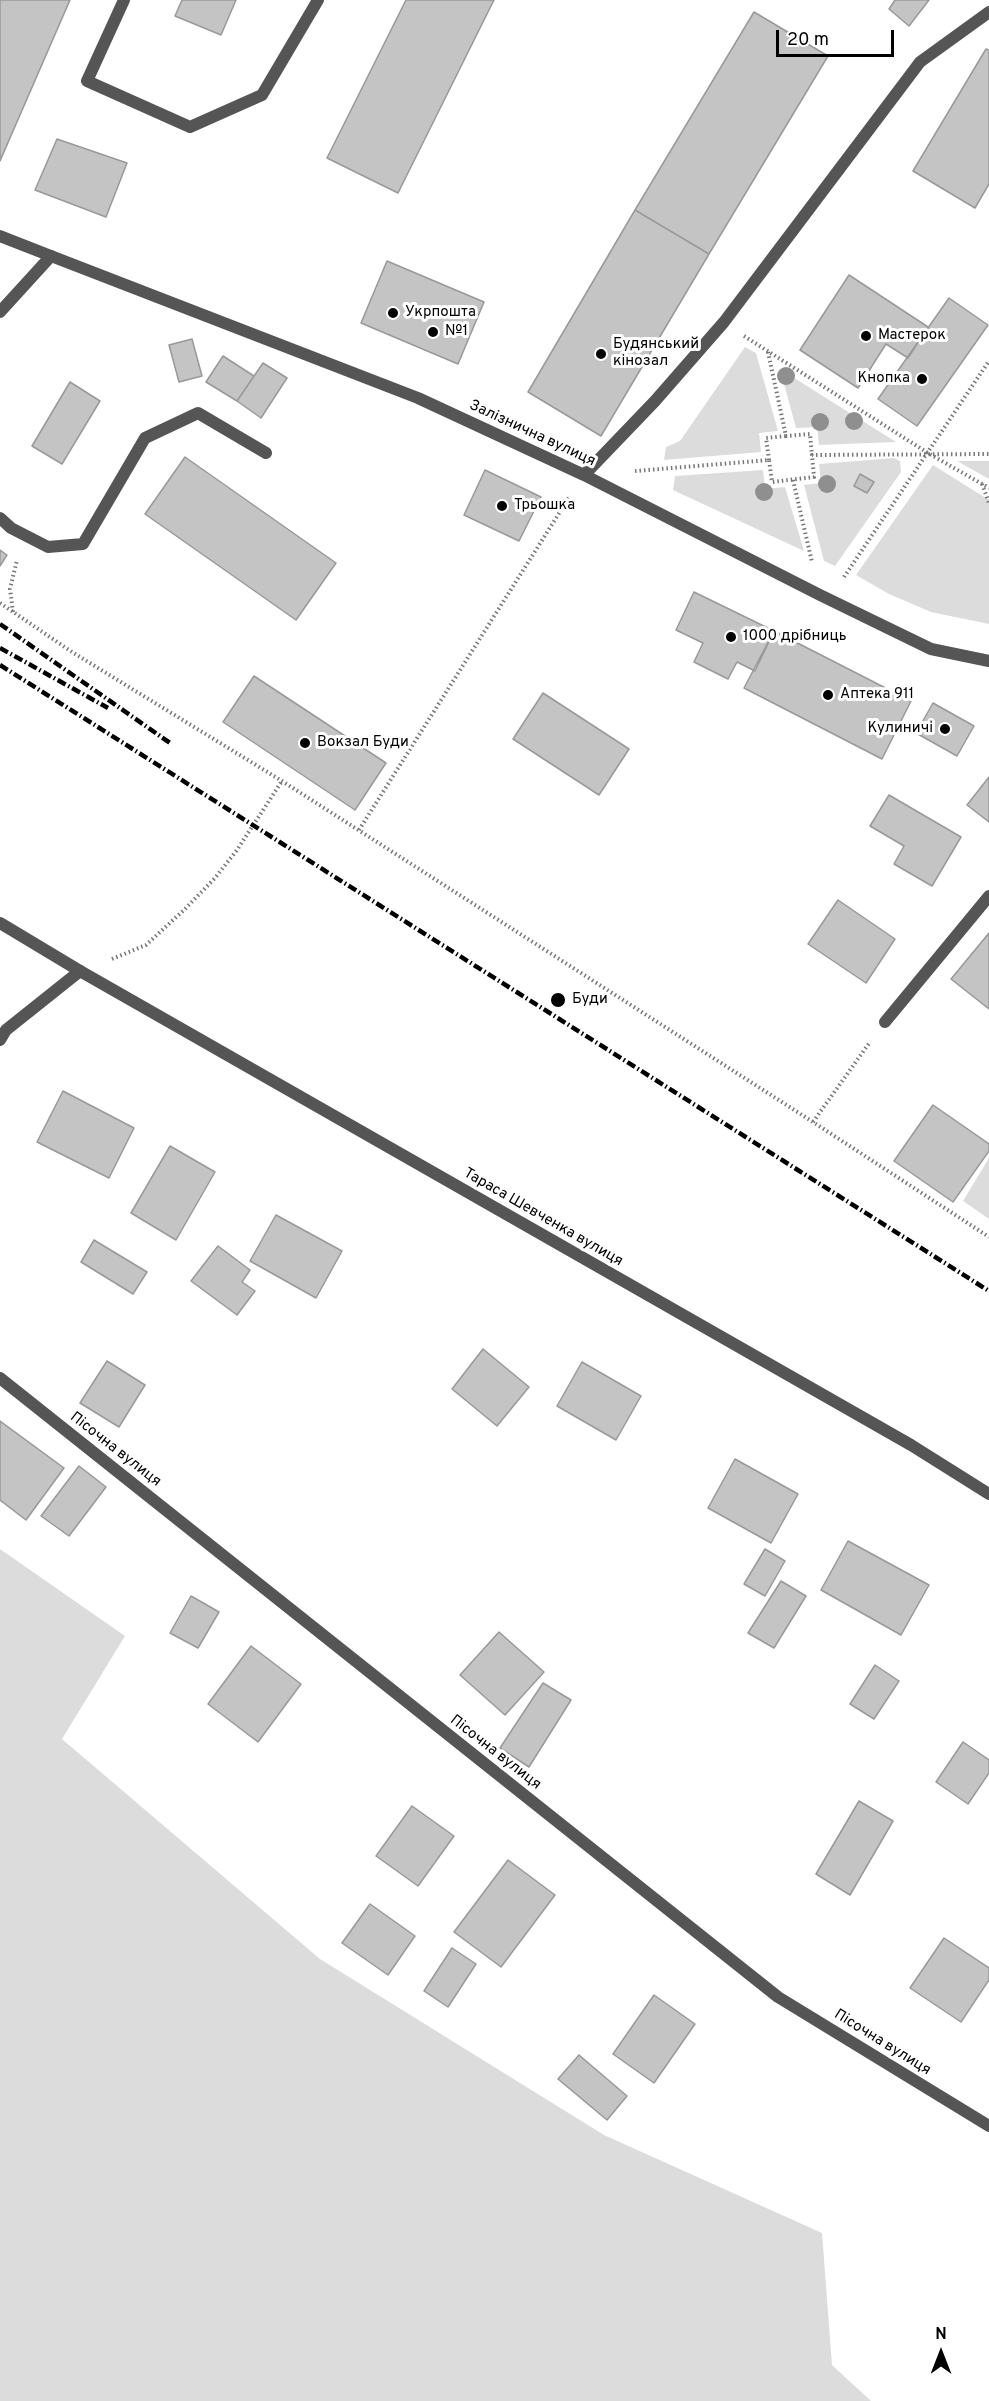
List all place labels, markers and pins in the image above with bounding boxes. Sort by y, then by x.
place label: Укрпошта [405,304,476,322]
marker: Укрпошта [386,306,400,320]
place label: №1 [445,323,468,341]
marker: №1 [426,325,440,339]
place label: Мастерок [878,327,946,345]
marker: Мастерок [859,329,873,343]
place label: Будянський кінозал [613,336,699,371]
marker: Будянський кінозал [594,347,608,361]
place label: Кнопка [857,370,910,388]
marker: Кнопка [915,372,929,386]
place label: Трьошка [514,497,575,515]
marker: Трьошка [495,499,509,513]
place label: 1000 дрібниць [743,628,847,646]
marker: 1000 дрібниць [724,630,738,644]
place label: Аптека 911 [840,686,914,704]
marker: Аптека 911 [821,688,835,702]
place label: Кулиничі [868,720,933,738]
marker: Кулиничі [938,722,952,736]
place label: Вокзал Буди [317,734,409,752]
marker: Вокзал Буди [298,736,312,750]
marker: Буди [549,991,567,1009]
place label: Буди [572,991,608,1009]

